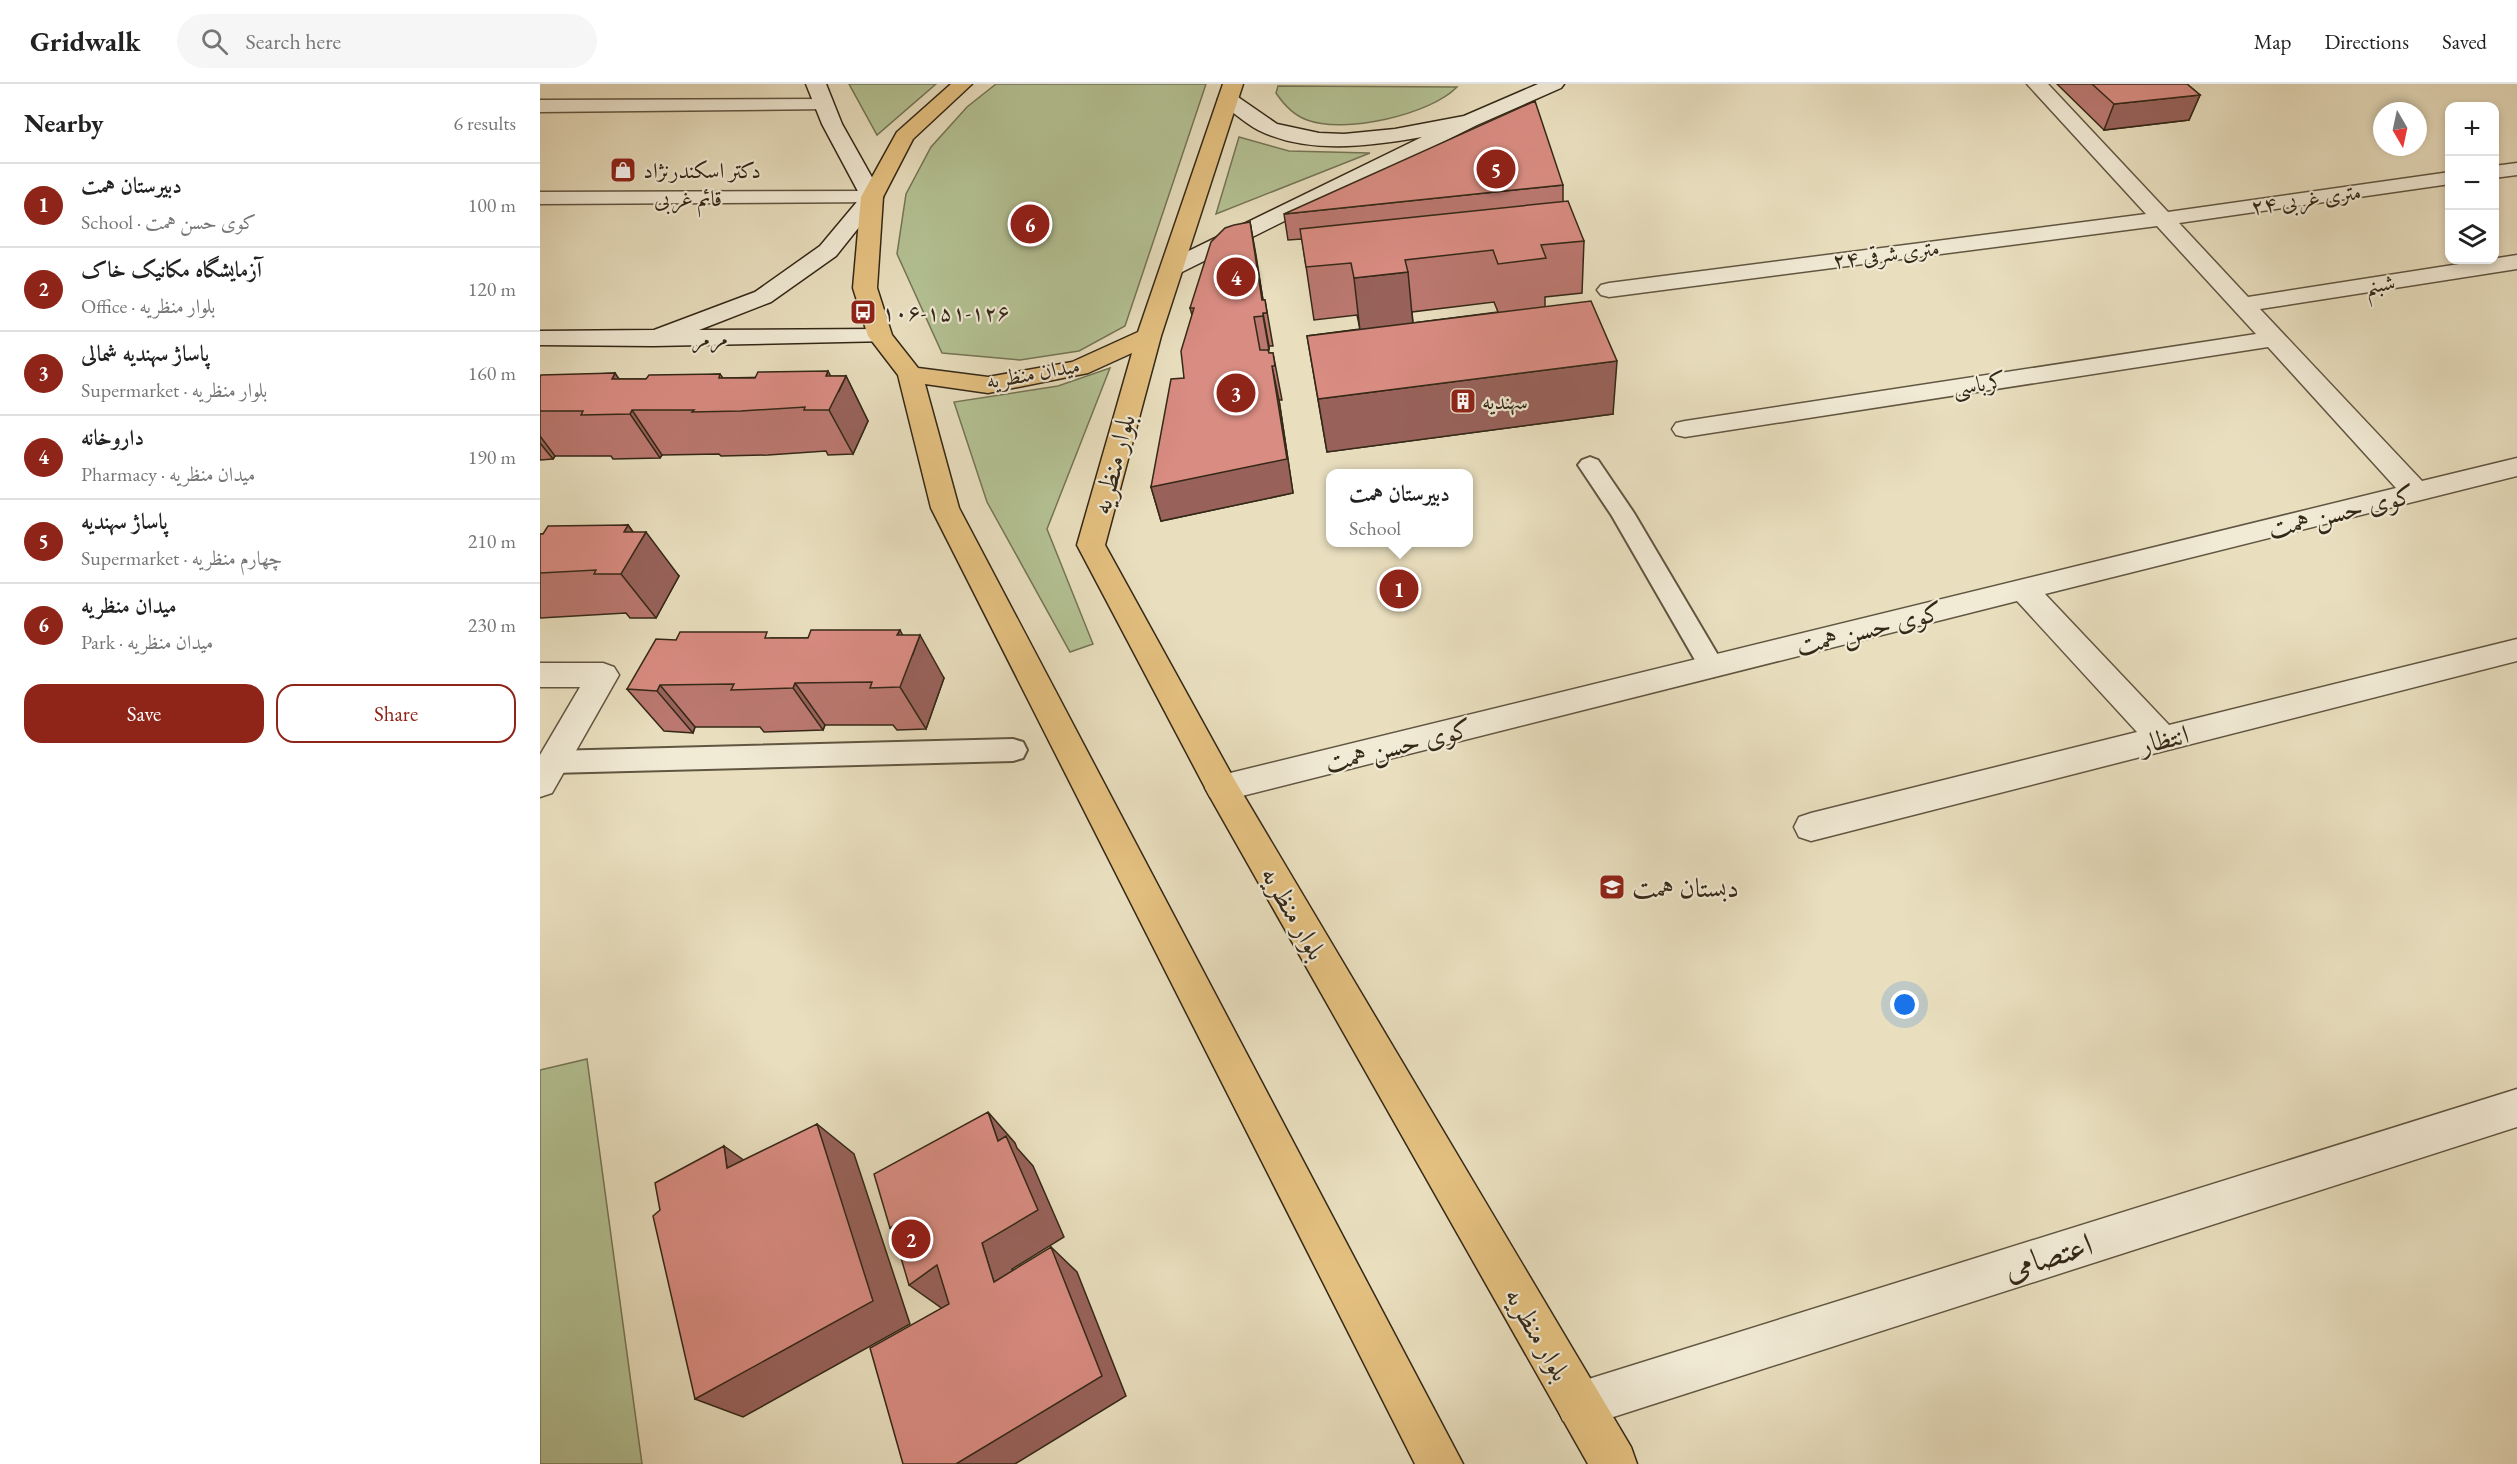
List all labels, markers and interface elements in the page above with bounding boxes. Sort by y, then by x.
search box [177,14,597,68]
text: Gridwalk [30,23,141,59]
icon: search [198,25,231,58]
text: Search here [246,27,341,56]
text: Map [2254,28,2291,55]
text: Directions [2324,28,2409,55]
text: Saved [2442,28,2487,55]
north arrow [2373,102,2427,156]
map controls [2445,102,2499,264]
button: + [2445,102,2499,156]
text: Nearby [24,106,104,140]
text: 6 results [453,110,516,136]
pin: 5 [1476,146,1516,191]
shop icon: دكتر اسكندرنژاد [608,155,638,185]
place label: دكتر اسكندرنژاد [643,156,761,185]
button: − [2445,156,2499,210]
text: دبیرستان همت [81,171,182,200]
street label: ۲۴ متری غربی [2249,177,2363,223]
street label: قائم غربی [654,184,722,218]
text: 1 [38,192,49,218]
text: 100 m [468,192,516,218]
pin: 6 [1010,202,1050,246]
text: School · کوی حسن همت [81,209,256,235]
button: layers [2445,210,2499,264]
street label: ۲۴ متری شرقی [1831,233,1941,275]
pin: 4 [1216,254,1256,300]
text: آزمایشگاه مکانیک خاک [81,255,262,284]
street label: شبنم [2363,267,2398,308]
text: 2 [38,276,49,302]
text: 120 m [468,276,516,302]
text: Office · بلوار منظریه [81,293,215,319]
bus stop icon: ۱۰۶-۱۵۱-۱۲۶ [848,297,878,327]
place label: ۱۰۶-۱۵۱-۱۲۶ [882,298,1010,327]
street label: مرمر [692,323,728,354]
text: پاساژ سهندیه شمالی [81,339,209,368]
street label: ميدان منظریه [984,350,1082,396]
text: 3 [38,360,49,386]
text: 160 m [468,360,516,386]
street label: کرباسی [1950,366,2008,403]
pin: 3 [1216,370,1256,416]
text: Supermarket · بلوار منظریه [81,377,267,403]
building icon: سهندیه [1448,386,1478,416]
place label: سهندیه [1482,387,1528,416]
street label: بلوار منظریه [1083,410,1143,518]
text: داروخانه [81,423,144,452]
text: 4 [38,444,49,470]
text: 190 m [468,444,516,470]
text: Pharmacy · ميدان منظریه [81,461,255,487]
popup [1326,469,1473,547]
street label: کوی حسن همت [2264,476,2418,547]
text: دبیرستان همت [1349,479,1450,508]
text: پاساژ سهندیه [81,507,168,536]
text: School [1349,515,1401,541]
text: 5 [38,528,49,554]
text: 210 m [468,528,516,554]
text: Supermarket · چهارم منظریه [81,545,282,571]
pin: 1 [1380,566,1418,612]
text: میدان منظریه [81,591,177,620]
street label: کوی حسن همت [1792,593,1946,664]
text: 6 [38,612,49,638]
text: 230 m [468,612,516,638]
text: Park · ميدان منظریه [81,629,213,655]
button: Save [24,684,264,743]
button: Share [276,684,516,743]
street label: کوی حسن همت [1321,710,1475,781]
street label: انتظار [2133,716,2192,763]
street label: بلوار منظریه [1253,860,1335,966]
place label: دبستان همت [1632,870,1739,905]
school or university icon: دبستان همت [1597,872,1627,902]
your location [1890,990,1919,1019]
pin: 2 [892,1216,931,1262]
street label: اعتصامی [1998,1222,2098,1290]
street label: بلوار منظریه [1497,1281,1579,1387]

